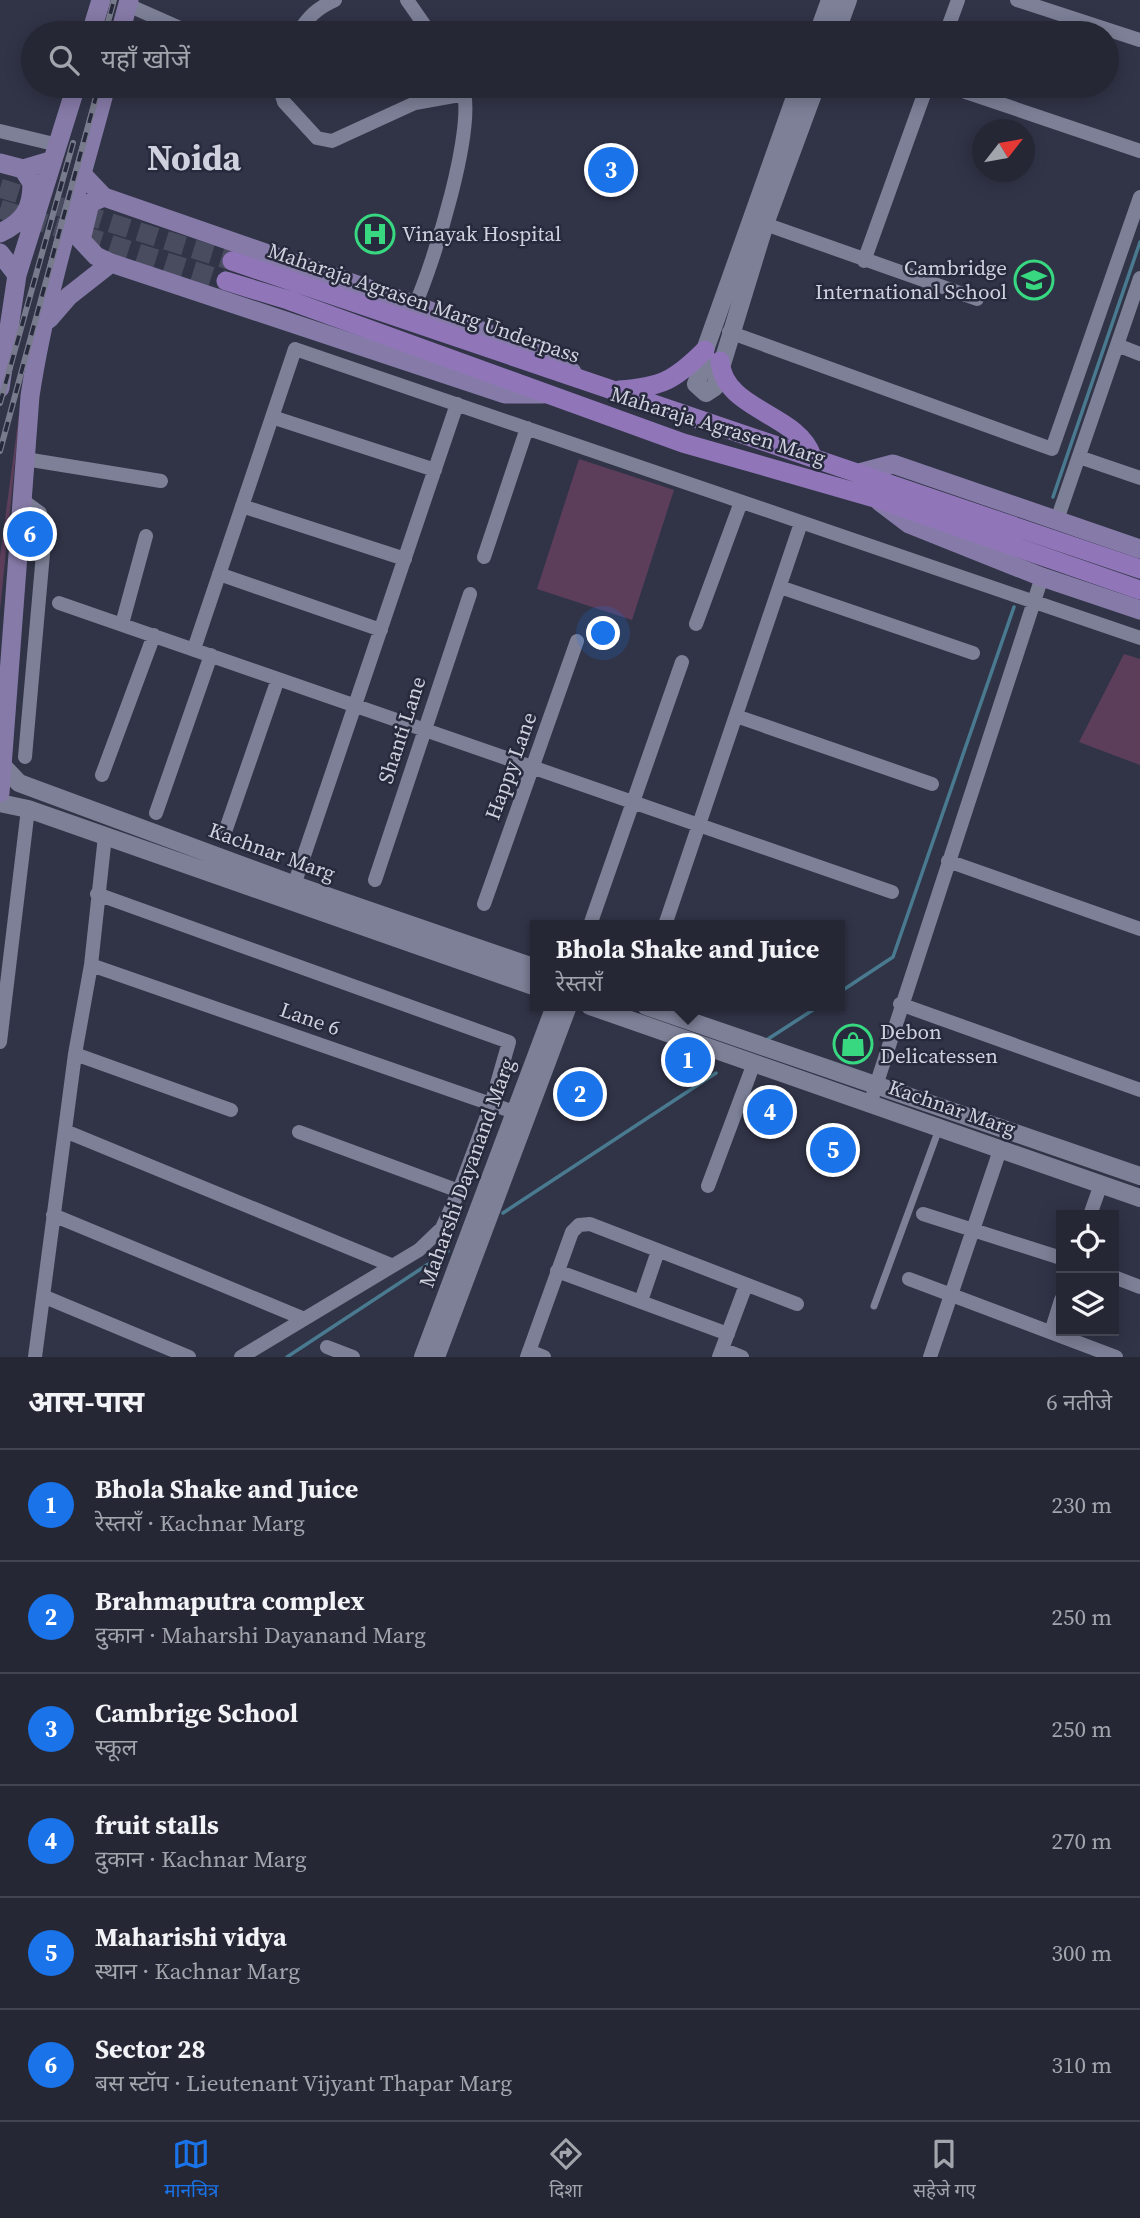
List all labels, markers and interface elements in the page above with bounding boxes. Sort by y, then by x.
search box [21,21,1119,98]
icon: search [45,41,83,79]
text: यहाँ खोजें [101,41,190,77]
north arrow [972,119,1035,182]
district label: Noida [147,134,241,182]
pin: 3 [588,144,634,196]
hospital icon: Vinayak Hospital [354,213,396,255]
place label: Vinayak Hospital [402,219,561,248]
street label: Maharaja Agrasen Marg Underpass [264,235,584,370]
place label: Cambridge International School [815,253,1007,306]
school or university icon: Cambridge International School [1013,259,1055,301]
street label: Maharaja Agrasen Marg [607,379,829,472]
pin: 6 [7,508,53,560]
your location [586,616,620,650]
street label: Shanti Lane [371,673,432,787]
street label: Happy Lane [478,708,543,824]
street label: Kachnar Marg [205,815,340,888]
popup [530,920,845,1011]
text: Bhola Shake and Juice [556,931,819,967]
text: रेस्तराँ [556,967,603,999]
street label: Lane 6 [276,995,344,1042]
place label: Debon Delicatessen [880,1017,998,1070]
shop icon: Debon Delicatessen [832,1023,874,1065]
pin: 1 [665,1034,711,1086]
street label: Maharshi Dayanand Marg [412,1054,522,1291]
pin: 2 [557,1068,603,1120]
street label: Kachnar Marg [885,1072,1020,1143]
pin: 4 [747,1086,793,1138]
pin: 5 [810,1124,856,1176]
map controls [1056,1210,1119,1336]
button: locate [1056,1210,1119,1273]
button: layers [1056,1273,1119,1336]
text: आस-पास [28,1381,144,1422]
text: 6 नतीजे [1046,1386,1112,1418]
text: Bhola Shake and Juice [95,1471,358,1507]
text: 1 [45,1489,57,1521]
text: 230 m [1051,1489,1112,1521]
text: रेस्तराँ · Kachnar Marg [95,1507,305,1539]
text: Brahmaputra complex [95,1583,365,1619]
text: 2 [45,1601,57,1633]
text: 250 m [1051,1601,1112,1633]
text: दुकान · Maharshi Dayanand Marg [95,1619,426,1651]
text: Cambrige School [95,1695,298,1731]
text: 3 [45,1713,57,1745]
text: 250 m [1051,1713,1112,1745]
text: स्कूल [95,1731,137,1763]
text: fruit stalls [95,1807,219,1843]
text: 4 [45,1825,57,1857]
text: 270 m [1051,1825,1112,1857]
text: दुकान · Kachnar Marg [95,1843,307,1875]
text: Maharishi vidya [95,1919,287,1955]
text: 5 [45,1937,57,1969]
text: 300 m [1051,1937,1112,1969]
text: स्थान · Kachnar Marg [95,1955,300,1987]
text: Sector 28 [95,2031,206,2067]
text: 6 [45,2049,57,2081]
text: 310 m [1051,2049,1112,2081]
text: बस स्टॉप · Lieutenant Vijyant Thapar Marg [95,2067,512,2099]
tab: मानचित्र [164,2135,218,2205]
tab: दिशा [547,2135,585,2205]
tab: सहेजे गए [913,2135,976,2205]

